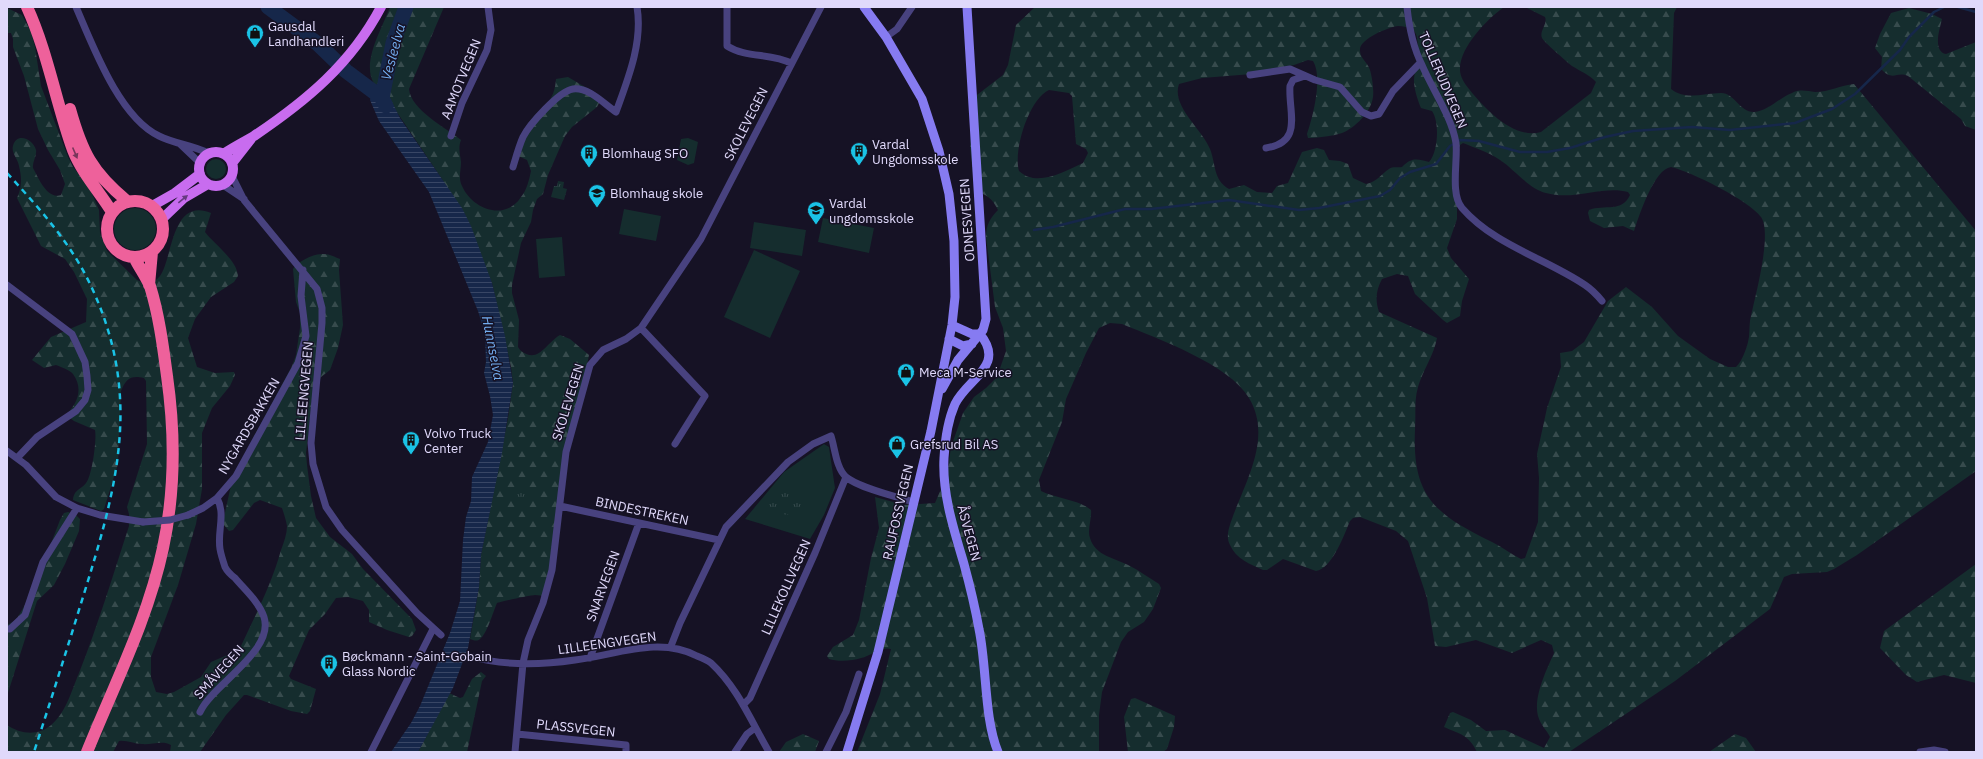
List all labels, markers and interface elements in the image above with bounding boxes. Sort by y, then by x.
place label: Gausdal Landhandleri [268,18,344,50]
water label: Vesleelva [377,22,409,82]
shop icon: Gausdal Landhandleri [245,23,265,48]
street label: TOLLERUDVEGEN [1415,29,1471,131]
street label: AAMOTVEGEN [437,36,485,122]
street label: SKOLEVEGEN [720,85,772,163]
place label: Vardal Ungdomsskole [872,136,958,168]
building icon: Vardal Ungdomsskole [849,141,869,166]
building icon: Blomhaug SFO [579,143,599,168]
place label: Blomhaug SFO [602,145,688,162]
one-way arrow [72,147,78,158]
street label: ODNESVEGEN [956,178,978,262]
school or university icon: Blomhaug skole [587,183,607,208]
place label: Blomhaug skole [610,185,703,202]
one-way arrow [177,194,188,203]
place label: Vardal ungdomsskole [829,195,914,227]
school or university icon: Vardal ungdomsskole [806,200,826,225]
water label: Hunnselva [478,314,508,382]
street label: LILLEENGVEGEN [291,341,317,441]
street label: SKOLEVEGEN [548,361,588,443]
shop icon: Meca M-Service [896,362,916,387]
place label: Meca M-Service [919,364,1012,381]
street label: NYGARDSBAKKEN [215,375,283,477]
place label: Volvo Truck Center [424,425,491,457]
building icon: Volvo Truck Center [401,430,421,455]
shop icon: Grefsrud Bil AS [887,434,907,459]
place label: Grefsrud Bil AS [910,436,998,453]
street label: RAUFOSSVEGEN [879,462,917,562]
street label: BINDESTREKEN [594,493,690,529]
street label: ÅSVEGEN [953,503,985,563]
street label: LILLEKOLLVEGEN [757,537,815,637]
street label: SNARVEGEN [582,548,624,624]
street label: LILLEENGVEGEN [557,628,657,658]
street label: SMÅVEGEN [190,641,248,703]
place label: Bøckmann - Saint-Gobain Glass Nordic [342,648,492,680]
building icon: Bøckmann - Saint-Gobain Glass Nordic [319,653,339,678]
street label: PLASSVEGEN [536,715,616,741]

